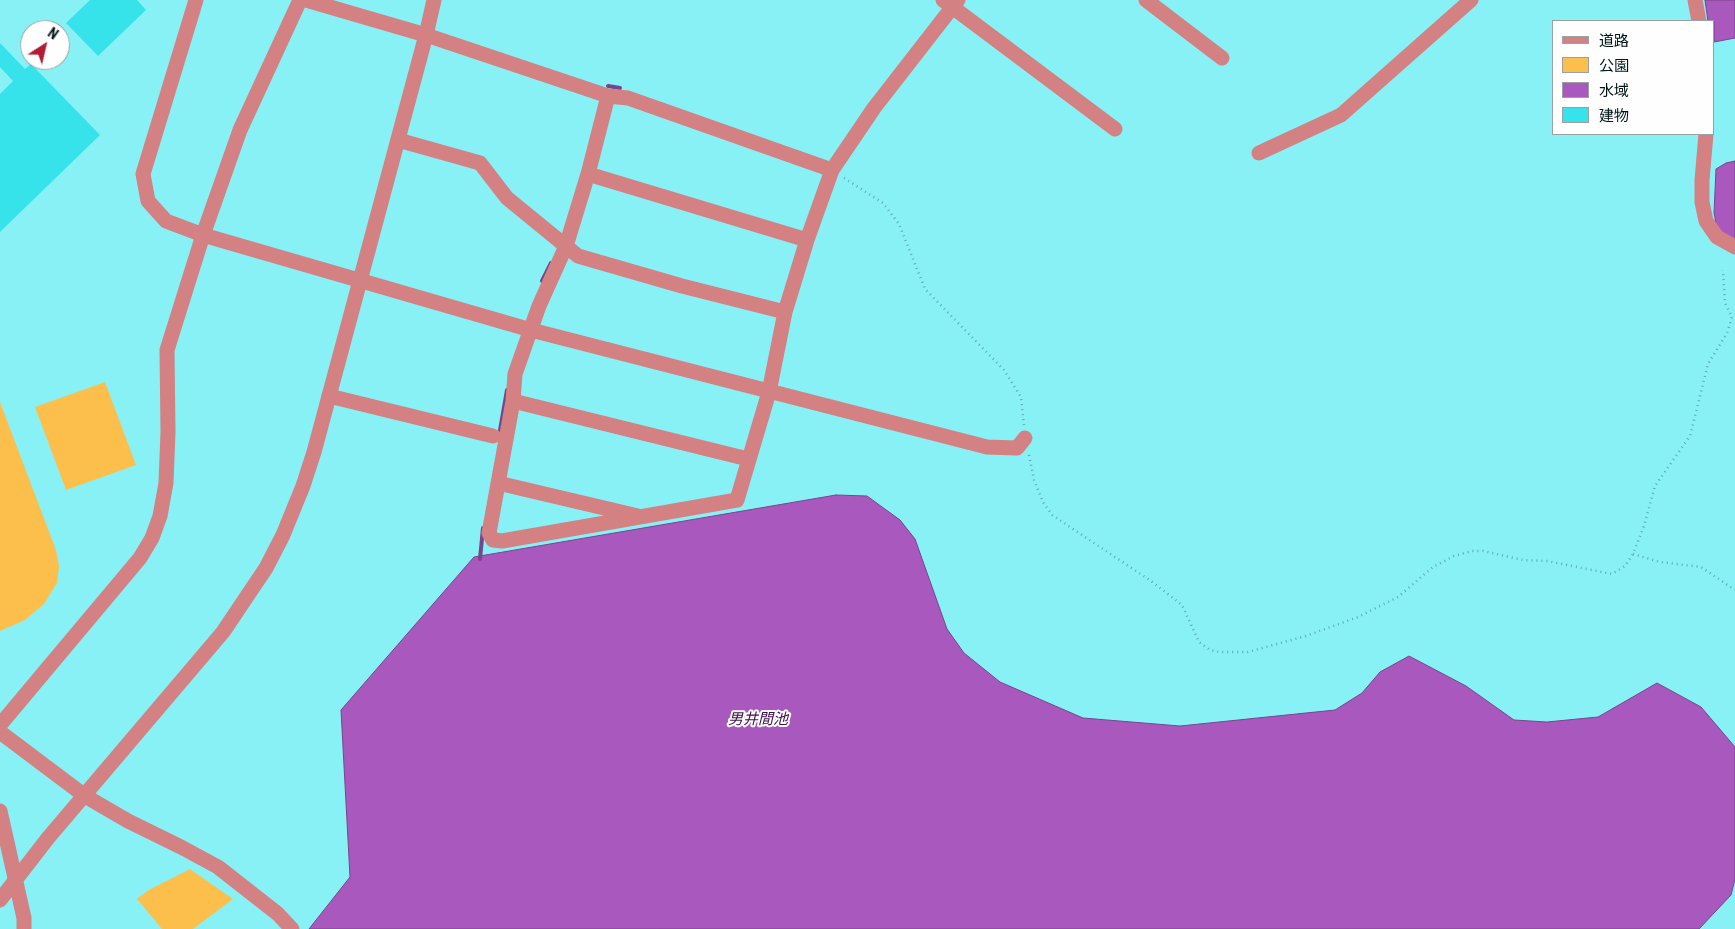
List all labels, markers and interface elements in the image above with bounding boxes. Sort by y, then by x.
north arrow [20,20,70,70]
legend [1552,20,1715,135]
text: N [45,25,61,43]
text: 道路 [1599,32,1629,50]
text: 公園 [1599,57,1629,75]
text: 水域 [1599,82,1629,100]
text: 建物 [1599,107,1629,125]
water label: 男井間池 [728,711,788,729]

